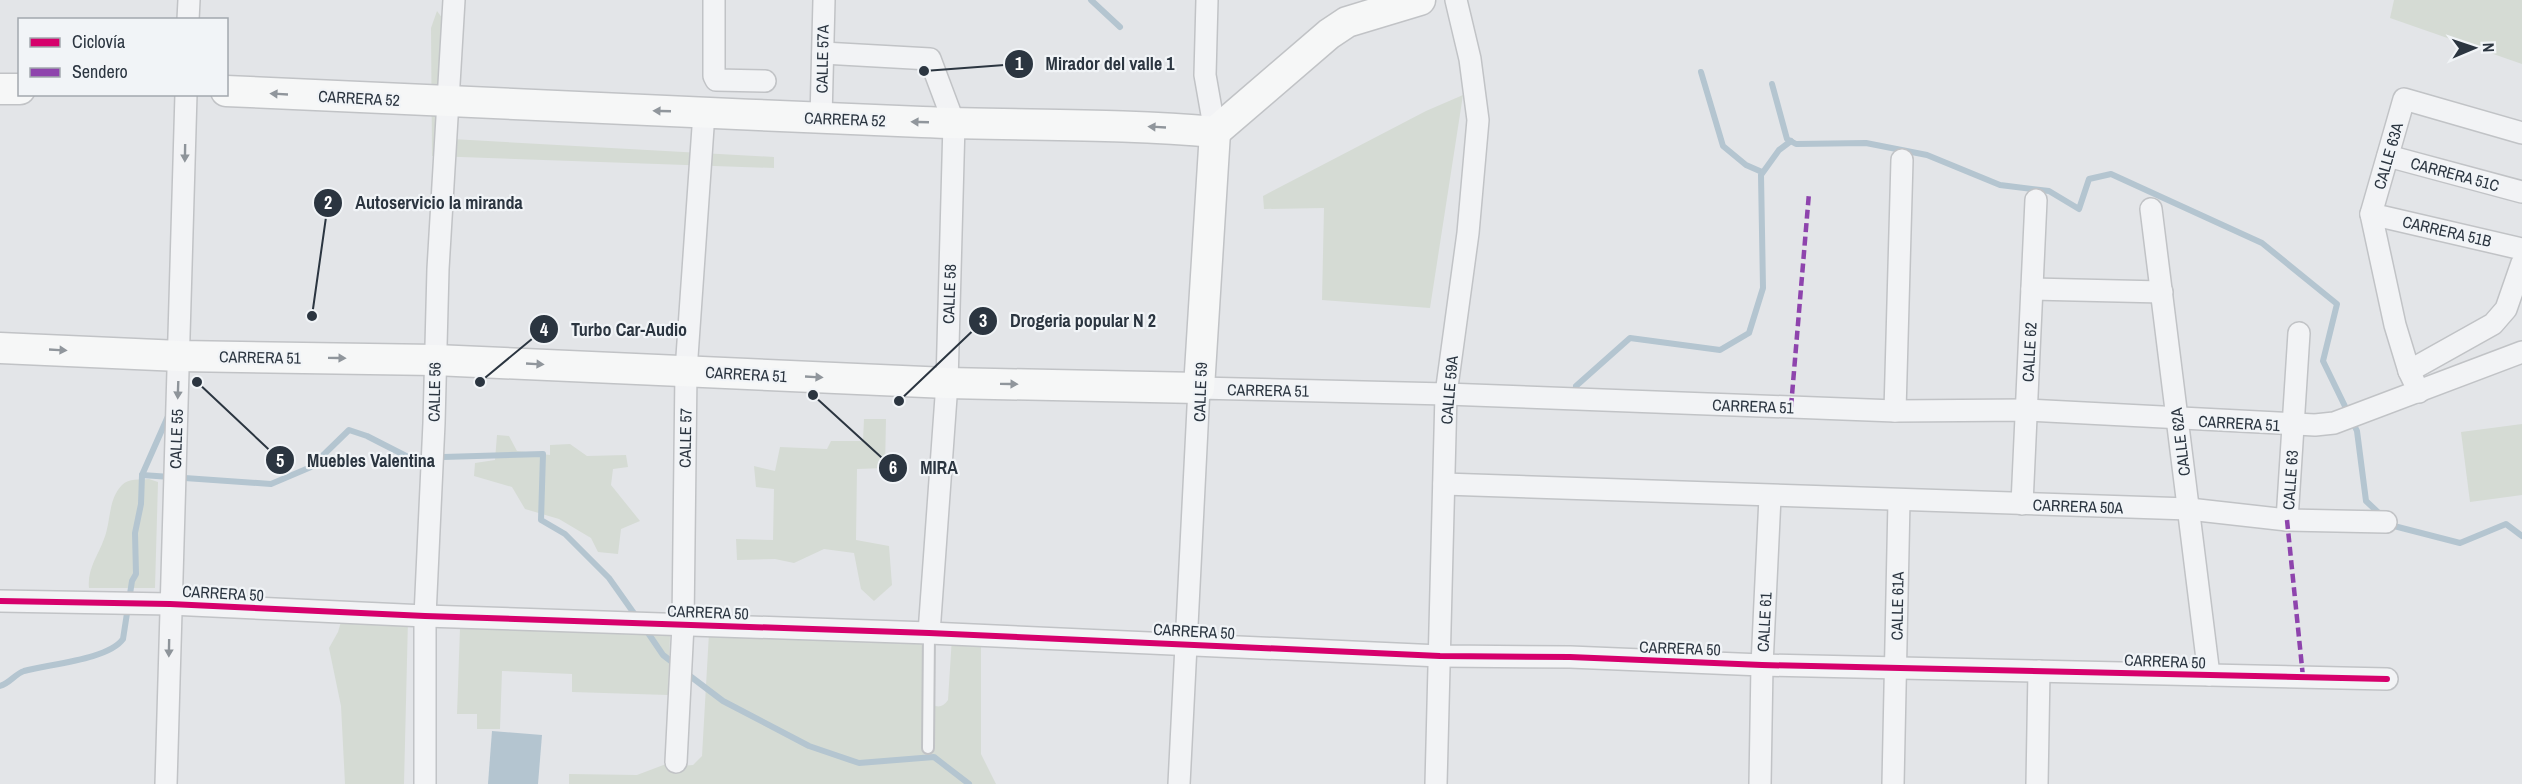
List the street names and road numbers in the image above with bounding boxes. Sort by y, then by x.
street label: CALLE 57A [810,24,834,93]
street label: CARRERA 52 [318,85,400,111]
street label: CARRERA 52 [804,107,886,131]
street label: CALLE 63A [2368,120,2408,192]
street label: CARRERA 51C [2408,152,2502,196]
street label: CARRERA 51B [2400,210,2494,252]
street label: CALLE 58 [937,264,961,324]
street label: CALLE 62 [2016,322,2042,382]
street label: CARRERA 51 [219,345,302,369]
street label: CALLE 59A [1435,355,1463,425]
street label: CARRERA 51 [705,361,788,387]
street label: CALLE 56 [422,362,446,422]
street label: CALLE 59 [1188,362,1212,422]
street label: CARRERA 51 [1227,378,1310,402]
street label: CARRERA 51 [1712,394,1795,418]
street label: CALLE 62A [2165,406,2195,477]
street label: CALLE 57 [673,408,697,468]
street label: CALLE 55 [164,409,188,469]
street label: CARRERA 51 [2198,410,2281,436]
street label: CALLE 63 [2277,449,2303,511]
street label: CARRERA 50A [2032,493,2124,519]
street label: CALLE 61A [1885,571,1909,640]
street label: CARRERA 50 [182,580,264,606]
street label: CALLE 61 [1751,591,1777,652]
street label: CARRERA 50 [667,600,749,624]
street label: CARRERA 50 [1153,618,1235,644]
street label: CARRERA 50 [1639,636,1721,660]
street label: CARRERA 50 [2124,649,2206,673]

